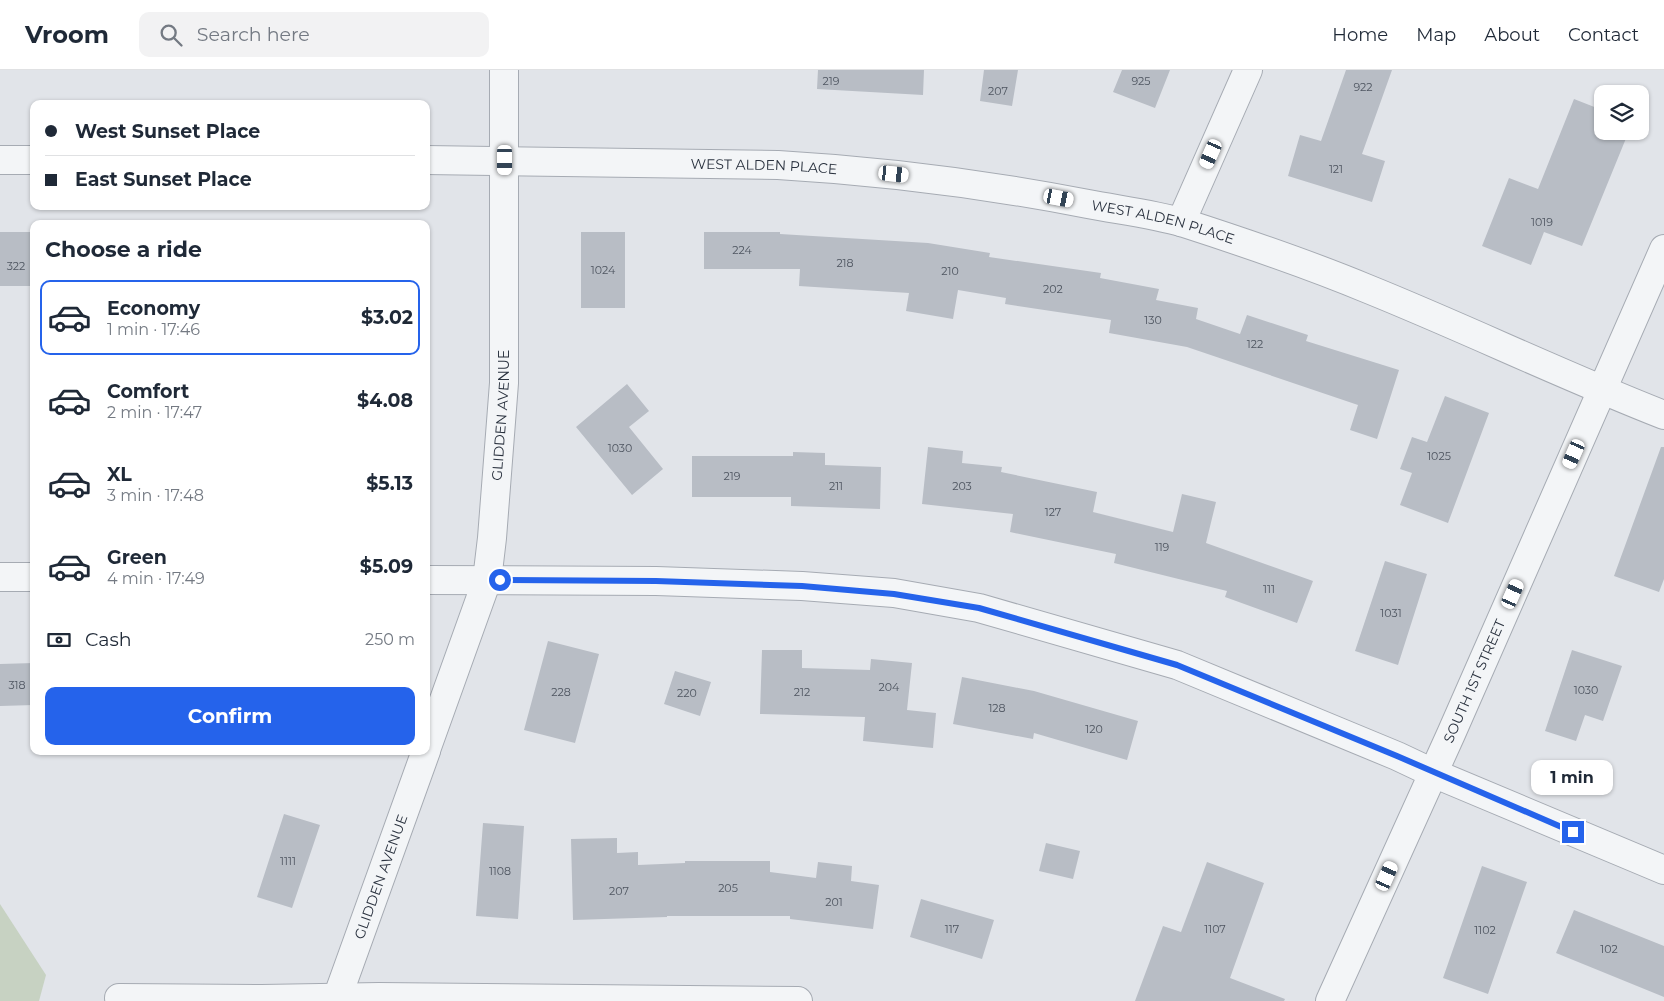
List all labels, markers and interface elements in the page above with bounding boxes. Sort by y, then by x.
search box [139,12,489,57]
text: Vroom [25,20,109,49]
icon: search [157,21,185,49]
text: Search here [197,23,310,46]
text: Home [1332,24,1388,46]
text: Map [1416,24,1456,46]
text: About [1484,24,1540,46]
text: Contact [1568,24,1639,46]
house number: 219 [823,74,840,88]
house number: 925 [1131,74,1151,88]
house number: 922 [1353,80,1373,94]
house number: 207 [988,84,1008,98]
map controls [1594,85,1649,140]
button: layers [1594,85,1649,140]
text: West Sunset Place [75,120,260,143]
car [1198,137,1223,171]
car [497,145,512,175]
street label: WEST ALDEN PLACE [691,155,838,178]
house number: 121 [1329,162,1343,176]
car [878,165,909,183]
text: East Sunset Place [75,168,252,191]
car [1042,188,1075,208]
street label: WEST ALDEN PLACE [1090,196,1237,248]
house number: 1019 [1531,215,1553,229]
text: Choose a ride [45,236,202,263]
house number: 224 [732,243,752,257]
house number: 218 [836,256,854,270]
house number: 322 [7,259,25,273]
house number: 1024 [591,263,616,277]
house number: 210 [941,264,959,278]
house number: 202 [1043,282,1063,296]
icon: car [47,295,92,340]
text: Economy [107,297,200,320]
text: $3.02 [361,306,413,329]
house number: 130 [1144,313,1162,327]
text: 1 min · 17:46 [107,320,200,339]
house number: 122 [1247,337,1263,351]
street label: GLIDDEN AVENUE [487,350,513,481]
icon: car [47,378,92,423]
text: Comfort [107,380,189,403]
text: $4.08 [357,389,413,412]
text: 2 min · 17:47 [107,403,202,422]
car [1561,437,1586,471]
house number: 1030 [608,441,632,455]
house number: 1025 [1427,449,1451,463]
icon: car [47,461,92,506]
text: XL [107,463,132,486]
house number: 219 [724,469,741,483]
text: $5.13 [366,472,413,495]
house number: 211 [829,479,843,493]
house number: 203 [952,479,972,493]
text: 3 min · 17:48 [107,486,204,505]
house number: 127 [1045,505,1061,519]
house number: 119 [1155,540,1170,554]
icon: car [47,544,92,589]
text: Green [107,546,167,569]
text: $5.09 [360,555,413,578]
text: 4 min · 17:49 [107,569,205,588]
route start [489,569,511,591]
car [1500,577,1525,611]
house number: 111 [1263,582,1275,596]
house number: 1031 [1380,606,1402,620]
street label: SOUTH 1ST STREET [1439,616,1509,746]
icon: cash [45,626,73,654]
text: Cash [85,628,132,651]
text: 250 m [365,630,415,649]
house number: 318 [8,678,26,692]
house number: 204 [879,680,900,694]
house number: 1030 [1574,683,1598,697]
house number: 228 [551,685,571,699]
house number: 212 [794,685,810,699]
house number: 220 [677,686,697,700]
button: Confirm [45,687,415,745]
house number: 128 [988,701,1006,715]
house number: 120 [1085,722,1103,736]
callout: 1 min [1532,760,1614,794]
text: 1 min [1550,768,1594,787]
street label: GLIDDEN AVENUE [350,812,411,942]
route end [1562,821,1584,843]
house number: 1111 [280,854,296,868]
car [1374,859,1399,893]
house number: 1108 [489,864,511,878]
house number: 205 [718,881,738,895]
house number: 207 [609,884,629,898]
house number: 201 [825,895,843,909]
house number: 117 [945,922,959,936]
house number: 1107 [1204,922,1226,936]
house number: 1102 [1474,923,1496,937]
house number: 102 [1600,942,1618,956]

